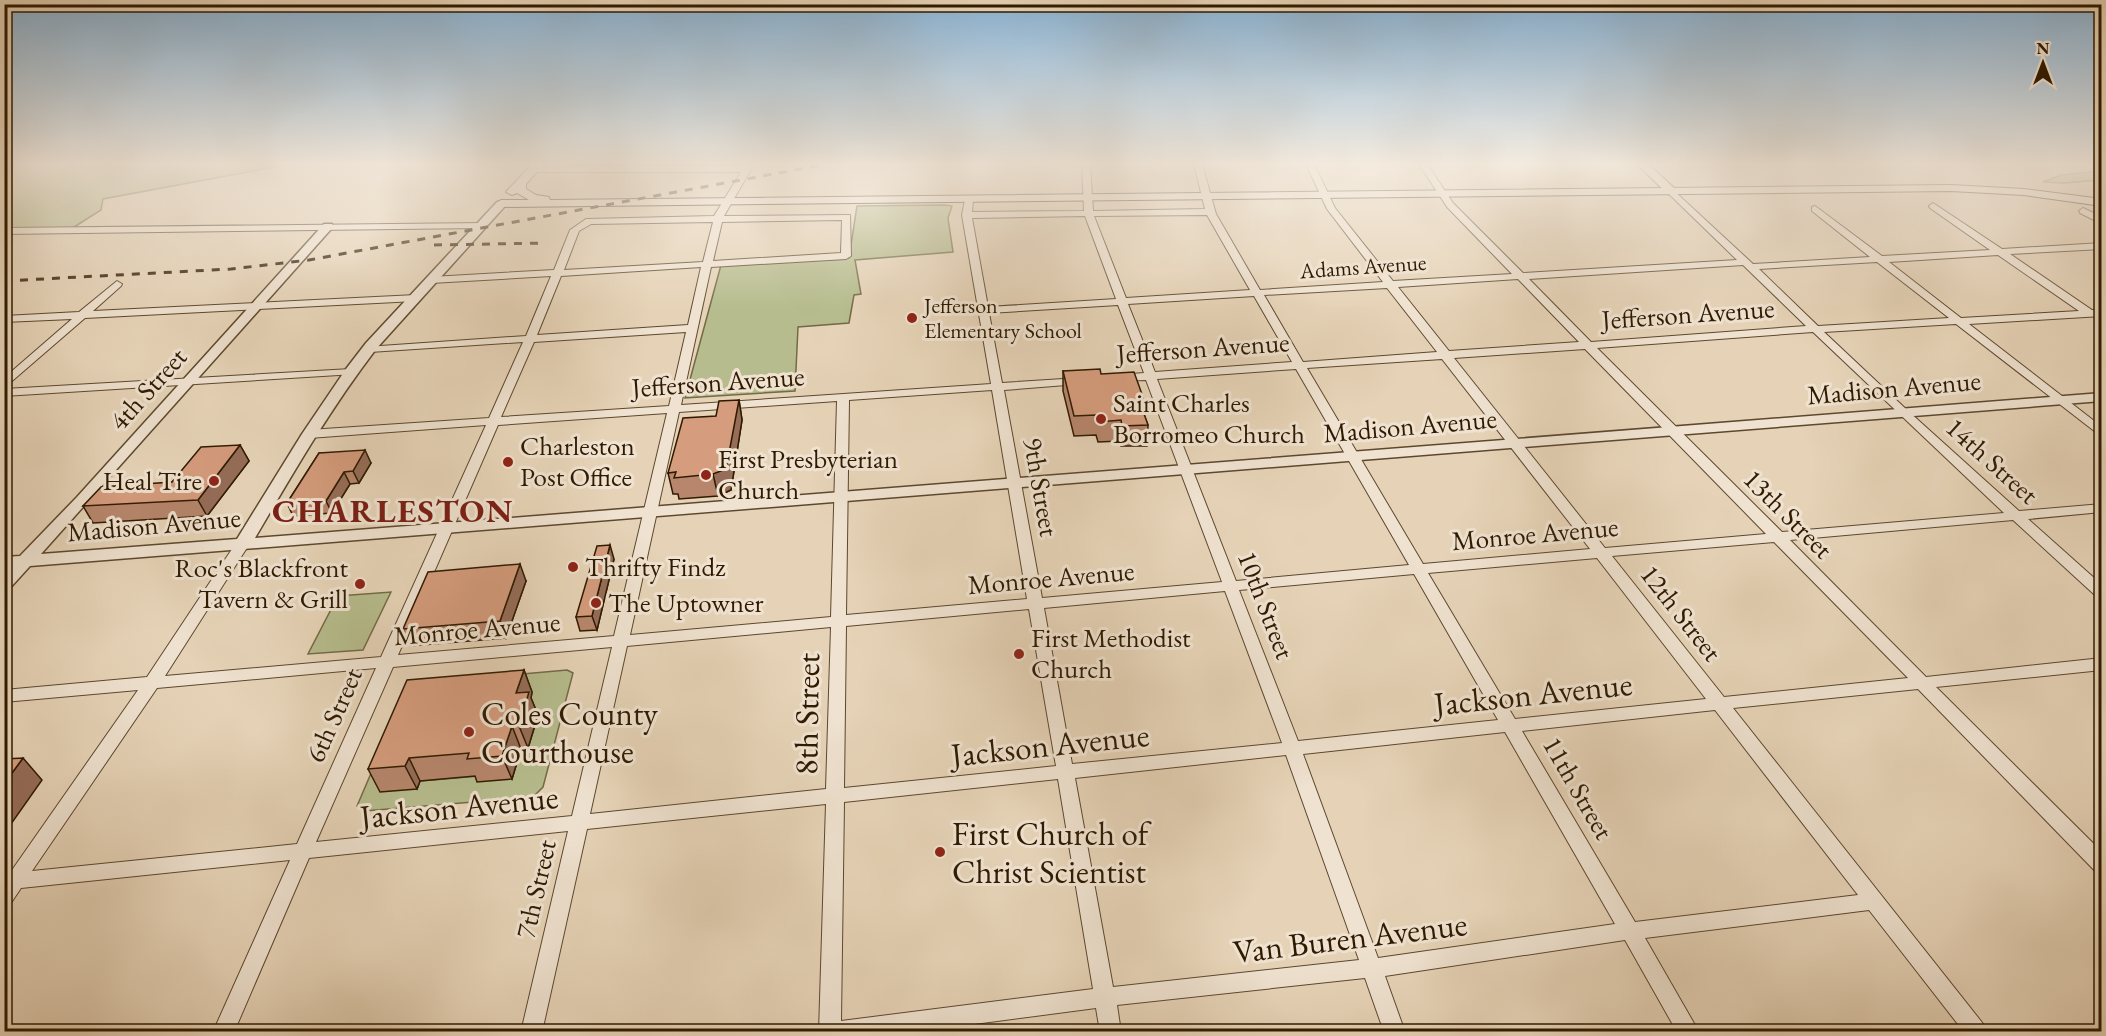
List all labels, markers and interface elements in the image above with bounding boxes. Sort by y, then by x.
north arrow [2013,33,2073,93]
text: N [2037,38,2050,59]
street label: Adams Avenue [1298,248,1428,285]
street label: Jefferson Avenue [1598,290,1776,337]
place label: Jefferson Elementary School [922,291,1082,345]
marker: Jefferson Elementary School [905,311,919,325]
street label: Jefferson Avenue [1113,324,1291,371]
street label: 4th Street [101,339,194,438]
street label: Jefferson Avenue [628,358,806,405]
street label: Madison Avenue [1806,362,1982,413]
place label: Saint Charles Borromeo Church [1113,385,1305,451]
street label: Madison Avenue [1322,400,1498,451]
street label: 14th Street [1939,410,2046,512]
marker: Saint Charles Borromeo Church [1094,412,1108,426]
place label: Charleston Post Office [520,428,635,494]
street label: 9th Street [1016,435,1068,540]
place label: First Presbyterian Church [718,441,898,507]
marker: Charleston Post Office [501,455,515,469]
street label: 13th Street [1736,461,1841,566]
place label: Heal Tire [103,463,202,498]
marker: First Presbyterian Church [699,468,713,482]
marker: Heal Tire [207,474,221,488]
district label: CHARLESTON [272,489,514,532]
street label: Madison Avenue [66,499,242,550]
street label: Monroe Avenue [1450,509,1620,558]
street label: 10th Street [1230,546,1303,664]
place label: Thrifty Findz [585,549,726,584]
place label: Roc's Blackfront Tavern & Grill [174,550,349,616]
street label: Monroe Avenue [966,553,1136,602]
street label: 12th Street [1633,557,1730,668]
marker: Thrifty Findz [566,560,580,574]
marker: Roc's Blackfront Tavern & Grill [353,577,367,591]
place label: The Uptowner [608,585,764,620]
marker: The Uptowner [589,596,603,610]
street label: Monroe Avenue [392,604,562,653]
place label: First Methodist Church [1031,620,1191,686]
marker: First Methodist Church [1012,647,1026,661]
street label: 8th Street [784,652,829,776]
street label: 6th Street [297,661,370,768]
street label: Jackson Avenue [1429,662,1634,726]
place label: Coles County Courthouse [481,692,658,773]
street label: Jackson Avenue [946,713,1151,777]
marker: Coles County Courthouse [462,725,476,739]
street label: 11th Street [1535,730,1622,846]
street label: Jackson Avenue [355,775,560,839]
place label: First Church of Christ Scientist [952,812,1152,893]
street label: 7th Street [507,836,564,942]
marker: First Church of Christ Scientist [933,845,947,859]
street label: Van Buren Avenue [1231,902,1470,973]

